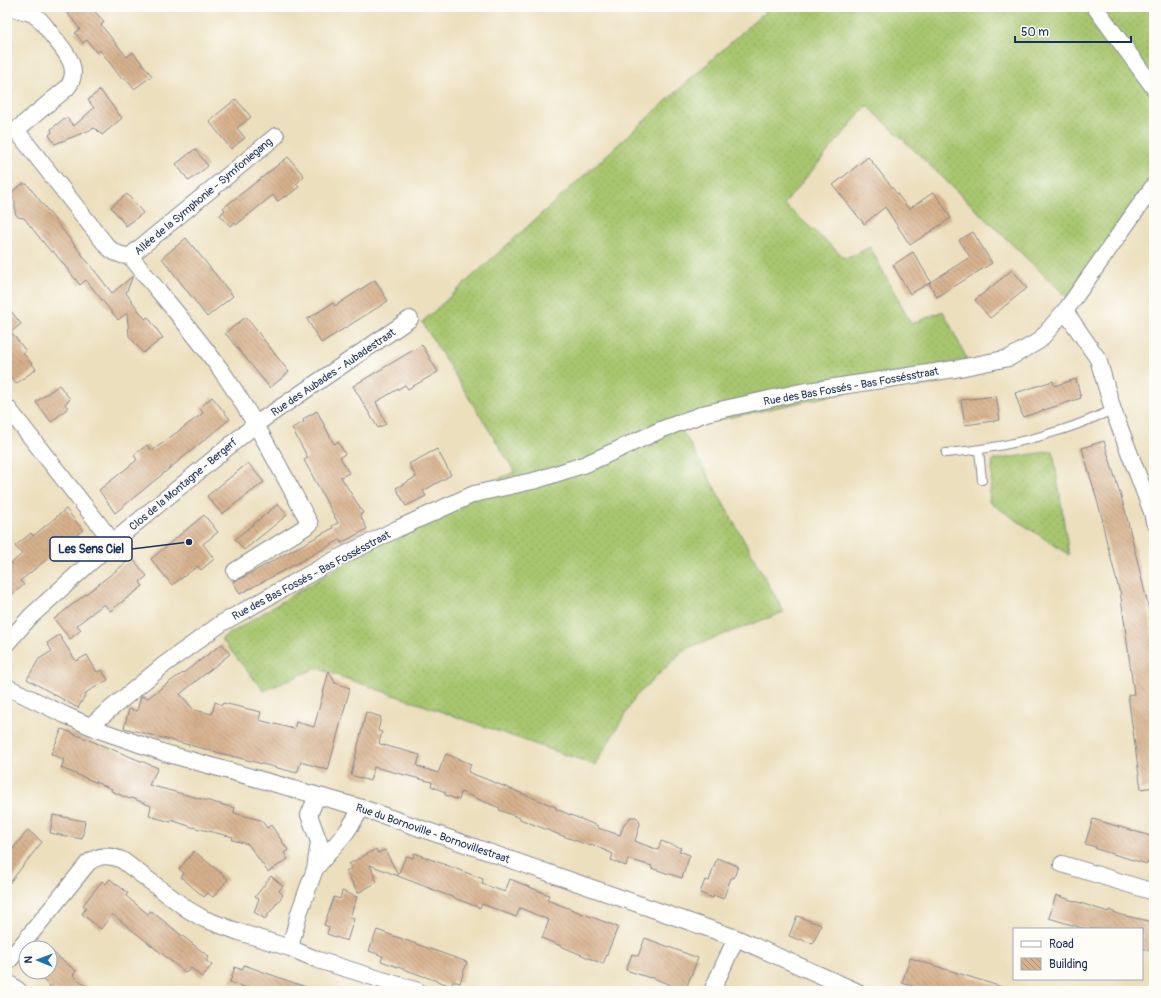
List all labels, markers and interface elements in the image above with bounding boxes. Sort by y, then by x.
scale bar [1015,18,1131,44]
text: 50 m [1021,25,1049,40]
street label: Allée de la Symphonie - Symfoniegang [132,135,275,258]
street label: Rue des Aubades - Aubadestraat [269,326,398,419]
street label: Rue des Bas Fossés - Bas Fossésstraat [763,365,940,408]
street label: Clos de la Montagne - Bergerf [127,435,240,533]
street label: Rue des Bas Fossés - Bas Fossésstraat [230,528,393,623]
callout: Les Sens Ciel [50,537,132,561]
text: Les Sens Ciel [58,542,124,557]
street label: Rue du Bornoville - Bornovillestraat [354,801,512,866]
legend [1013,928,1143,980]
text: Road [1049,937,1074,952]
north arrow [18,940,58,980]
text: N [22,955,35,964]
text: Building [1049,957,1088,972]

